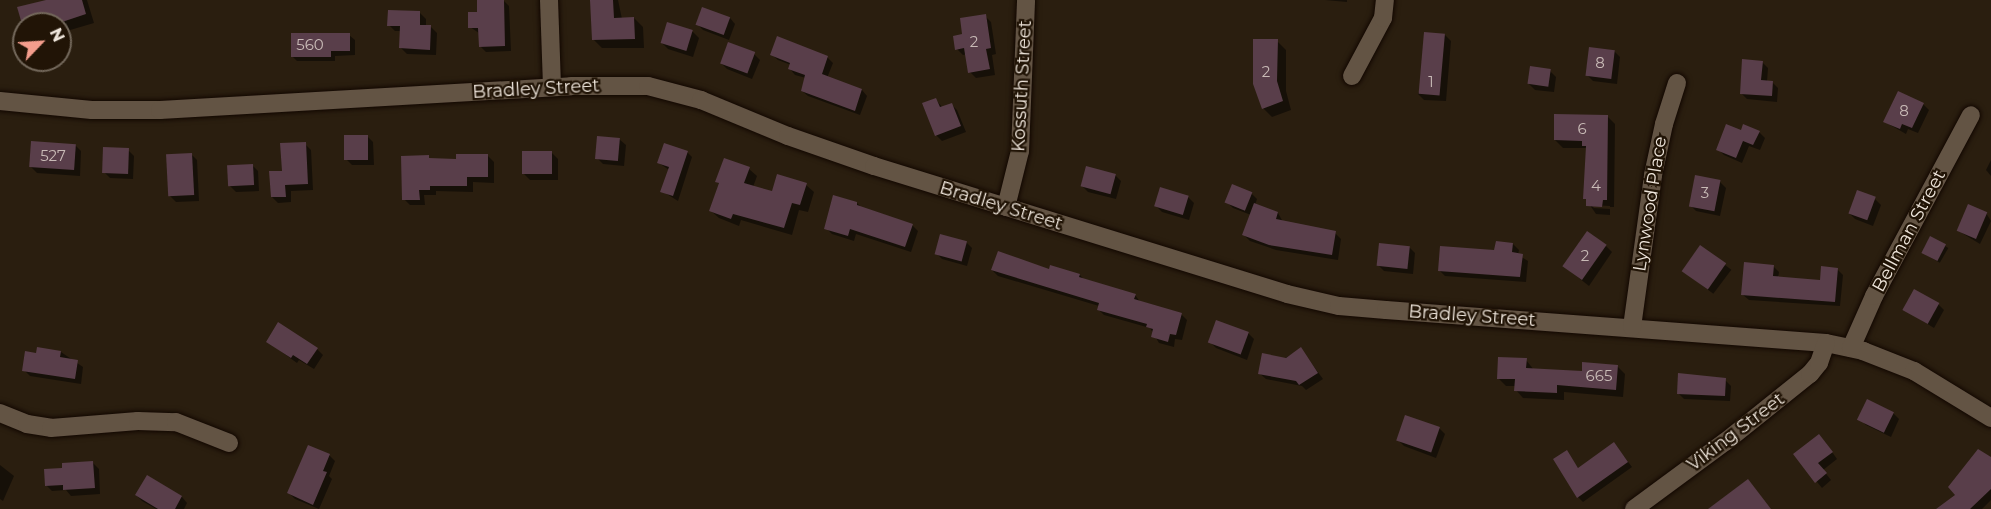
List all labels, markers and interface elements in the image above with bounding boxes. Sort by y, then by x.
north arrow [12,12,72,72]
street label: Kossuth Street [1008,20,1036,152]
text: N [46,25,68,45]
house number: 2 [970,33,978,51]
house number: 560 [296,36,324,54]
house number: 8 [1595,54,1605,72]
house number: 2 [1262,63,1270,81]
house number: 1 [1428,73,1434,91]
street label: Bradley Street [472,75,600,103]
house number: 8 [1899,102,1909,120]
house number: 6 [1577,120,1587,138]
street label: Lynwood Place [1629,135,1671,273]
house number: 527 [40,147,66,165]
street label: Bellman Street [1868,166,1950,296]
street label: Bradley Street [937,177,1065,235]
house number: 4 [1591,177,1601,195]
house number: 3 [1701,184,1709,202]
house number: 2 [1581,247,1589,265]
street label: Bradley Street [1408,301,1536,331]
house number: 665 [1586,367,1612,385]
street label: Viking Street [1683,388,1789,476]

